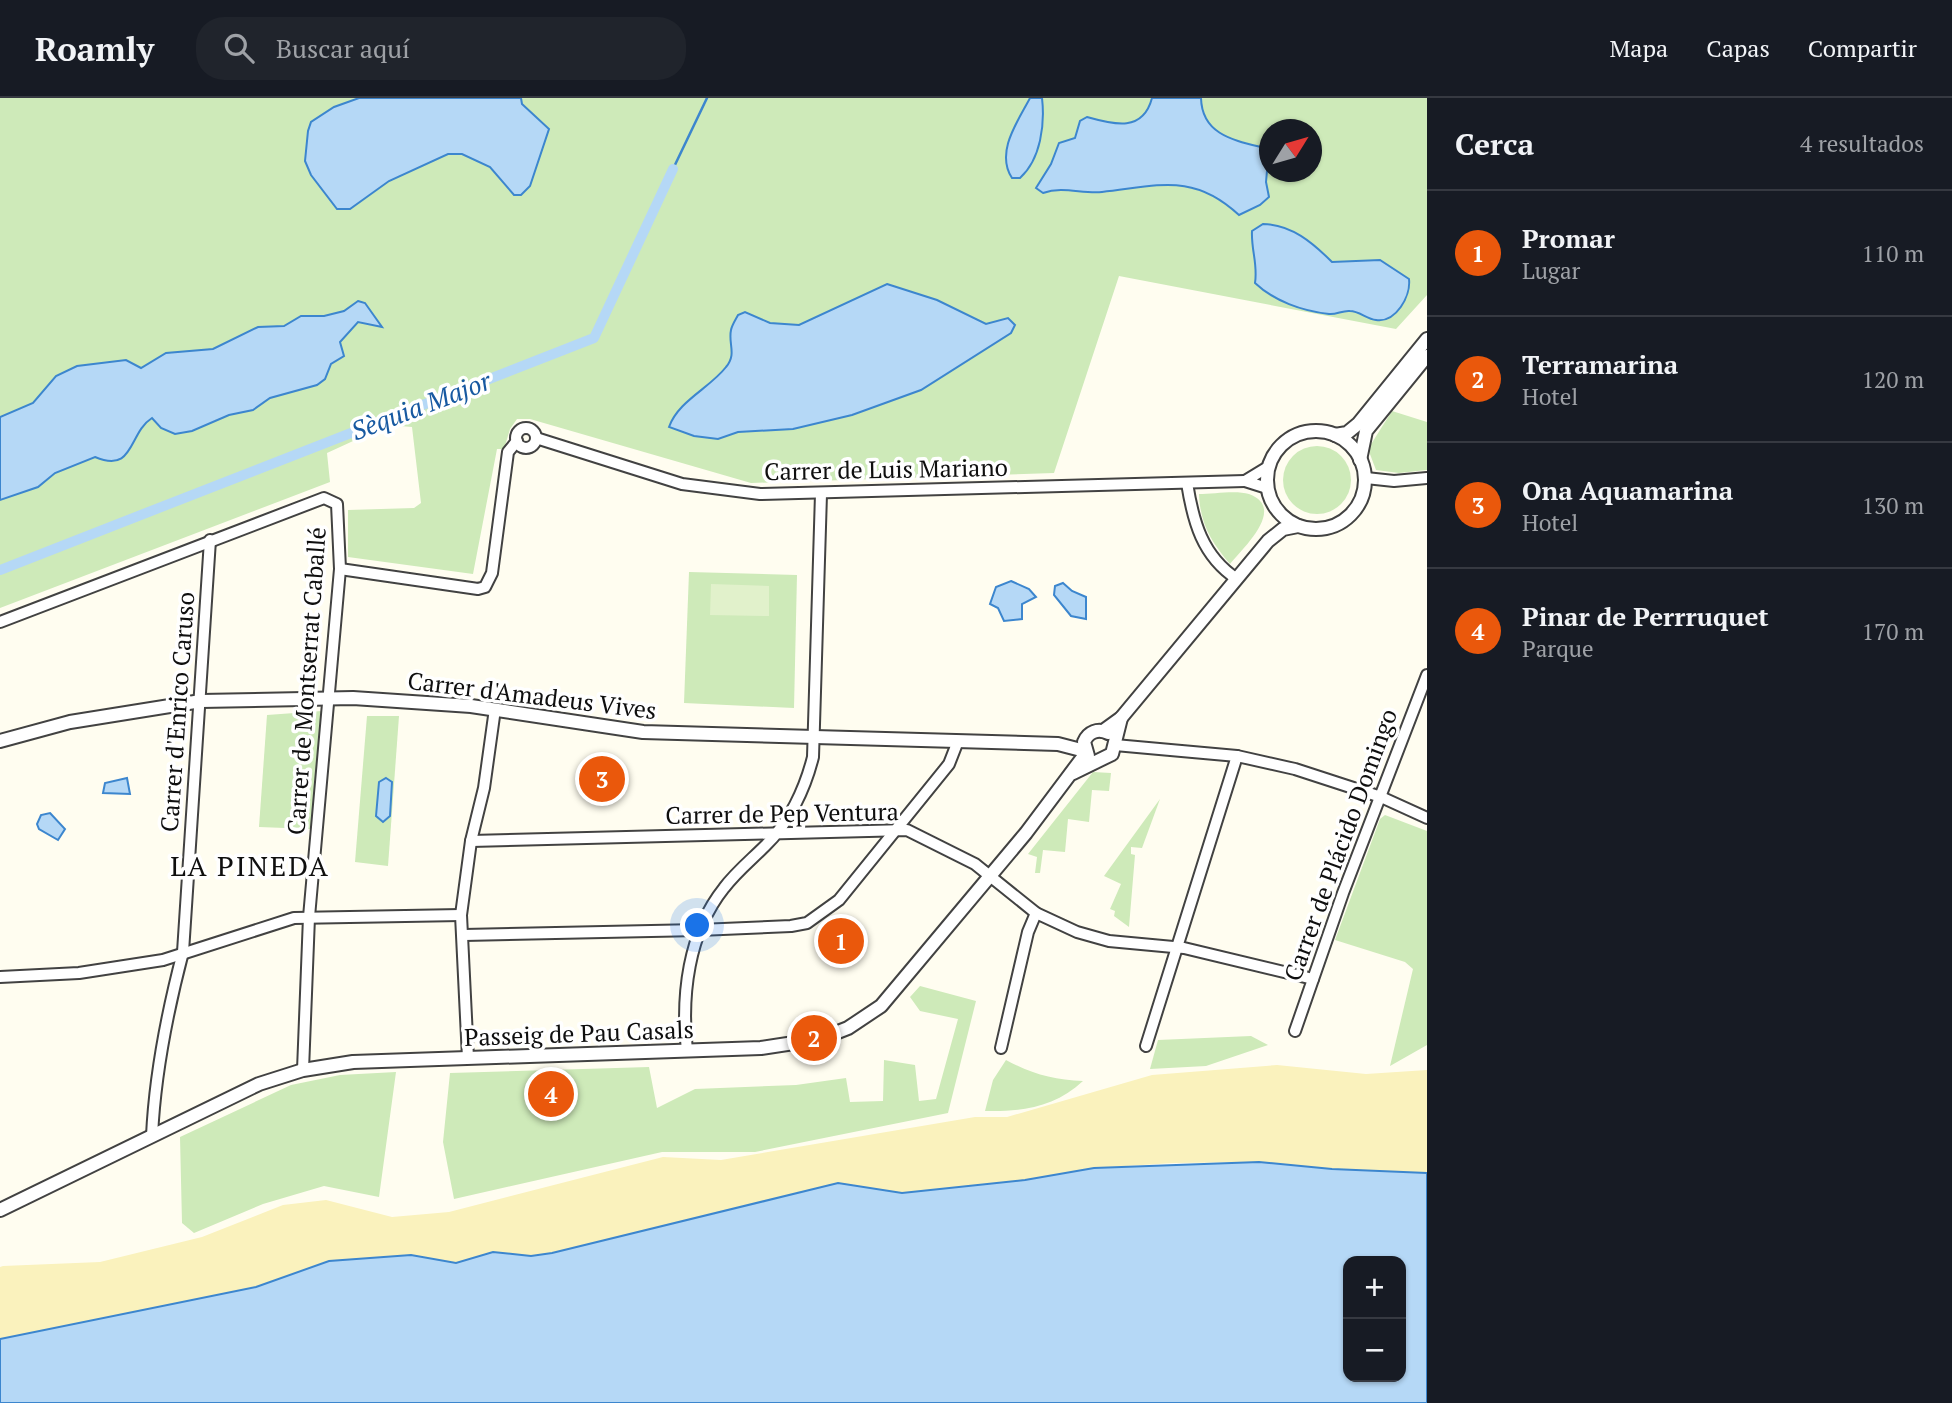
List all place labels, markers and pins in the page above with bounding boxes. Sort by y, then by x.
pin: 3 [579,753,625,805]
pin: 1 [818,915,864,967]
pin: 2 [791,1012,837,1064]
pin: 4 [528,1068,574,1120]

